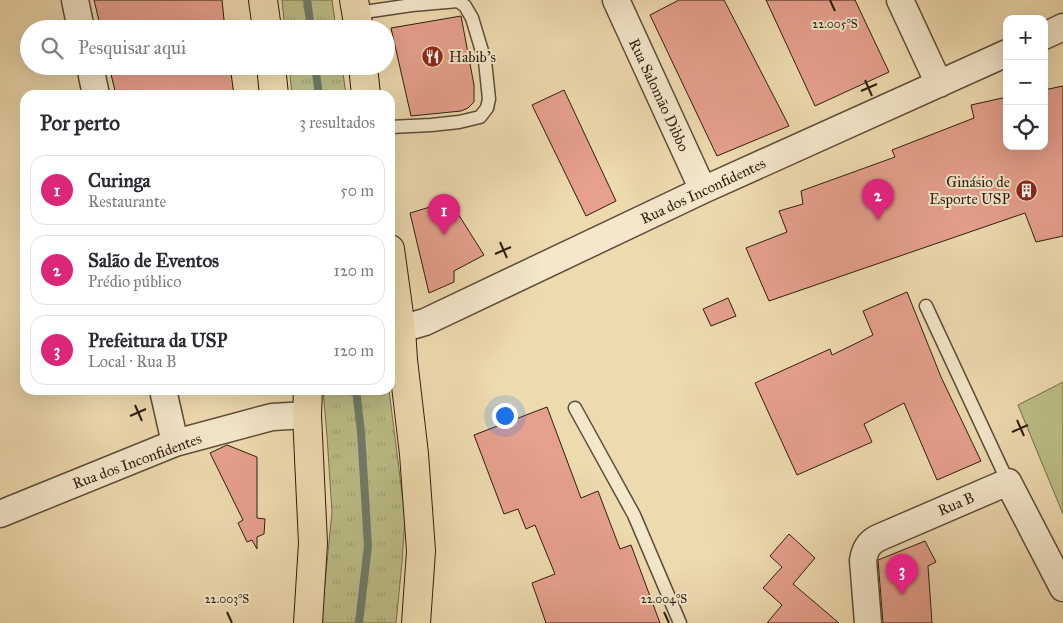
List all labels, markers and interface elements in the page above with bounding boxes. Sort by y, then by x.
map controls [1003,15,1048,150]
button: + [1003,15,1048,60]
text: 22.005°S [812,17,858,31]
search box [20,20,395,75]
icon: search [38,34,66,62]
text: Pesquisar aqui [78,36,186,59]
street label: Rua Salomão Dibbo [625,36,693,155]
restaurant icon: Habib's [421,45,445,69]
place label: Habib's [449,48,496,66]
button: − [1003,60,1048,105]
button: locate [1003,105,1048,150]
text: Por perto [40,110,120,136]
text: 3 resultados [300,113,375,132]
street label: Rua dos Inconfidentes [638,154,768,228]
text: Curinga [88,169,151,192]
place label: Ginásio de Esporte USP [929,173,1010,208]
pin: 2 [862,179,894,220]
building icon: Ginásio de Esporte USP [1014,179,1038,203]
text: 1 [54,181,60,200]
text: 50 m [340,181,374,200]
text: Restaurante [88,192,166,211]
pin: 1 [428,194,460,235]
text: Salão de Eventos [88,249,219,272]
text: 2 [53,261,61,280]
text: 120 m [334,261,374,280]
text: Prédio público [88,272,181,291]
text: Prefeitura da USP [88,329,227,352]
text: 3 [54,341,60,360]
text: 120 m [334,341,374,360]
text: Local · Rua B [88,352,177,371]
your location [492,403,518,429]
street label: Rua dos Inconfidentes [70,429,204,493]
street label: Rua B [935,488,977,520]
pin: 3 [886,554,918,595]
text: 22.003°S [205,592,249,606]
text: 22.004°S [641,592,687,606]

